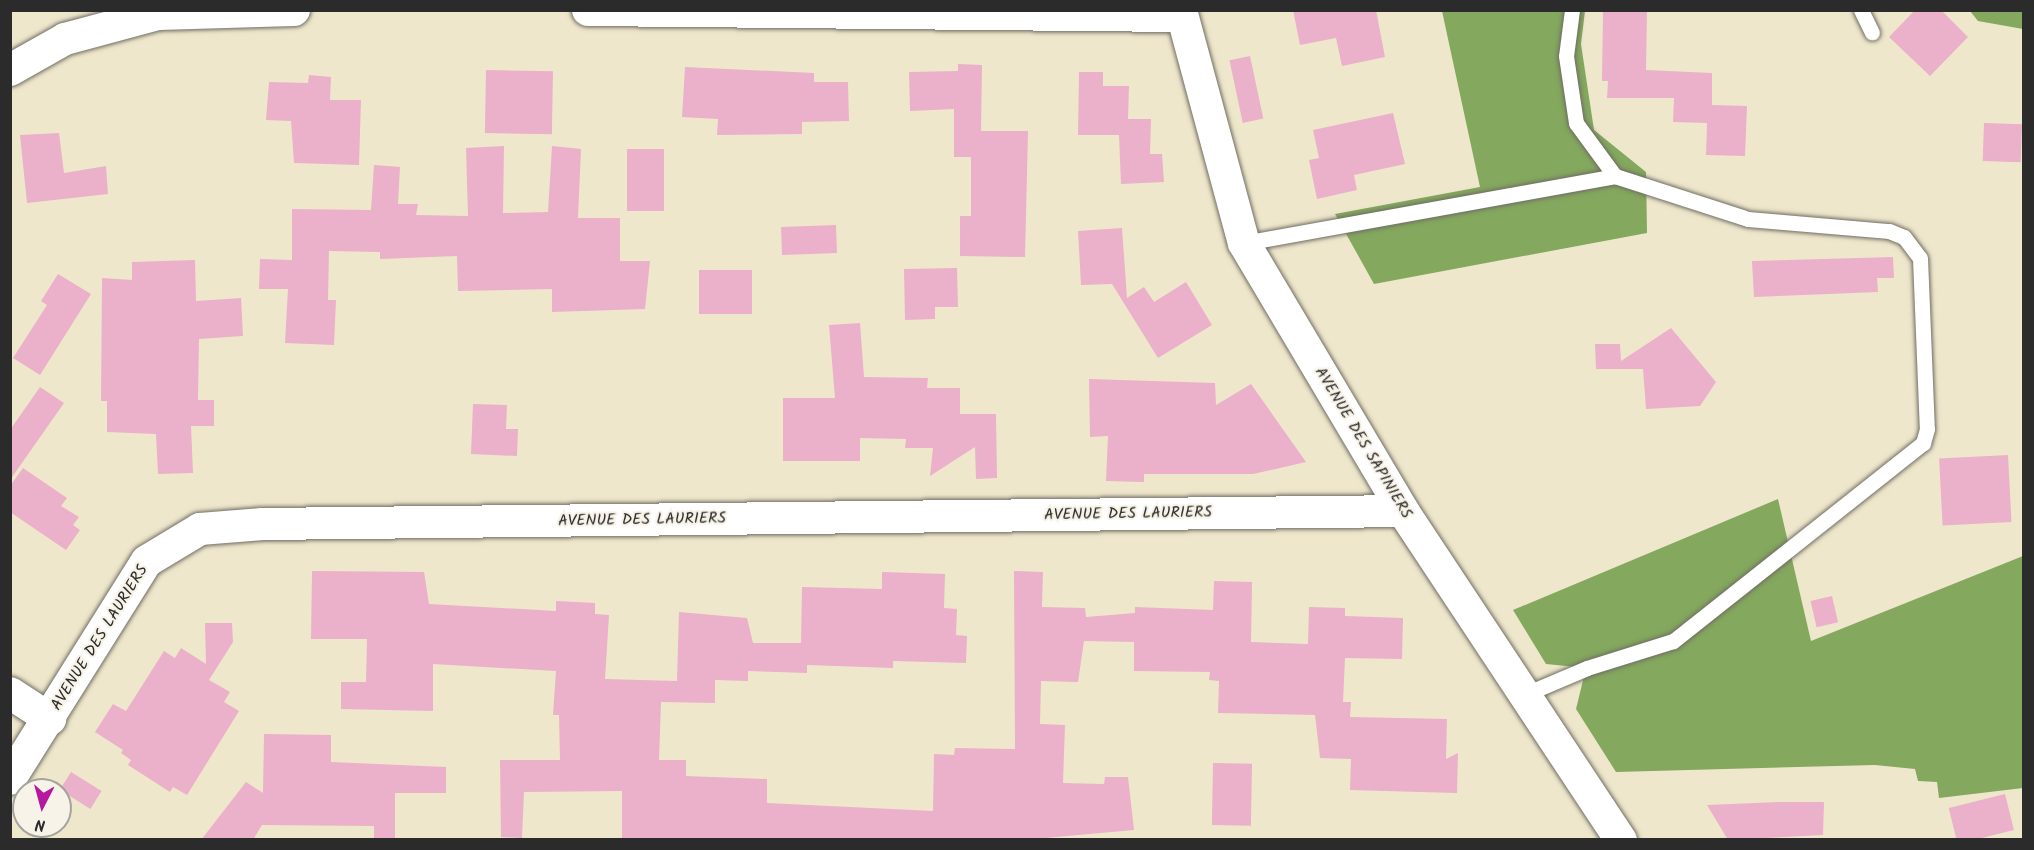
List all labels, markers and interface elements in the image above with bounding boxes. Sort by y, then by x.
street label: AVENUE DES SAPINIERS [1310,364,1416,522]
street label: AVENUE DES LAURIERS [1044,503,1212,525]
street label: AVENUE DES LAURIERS [558,509,726,531]
street label: AVENUE DES LAURIERS [47,562,153,714]
north arrow [12,778,72,838]
text: N [34,811,47,837]

